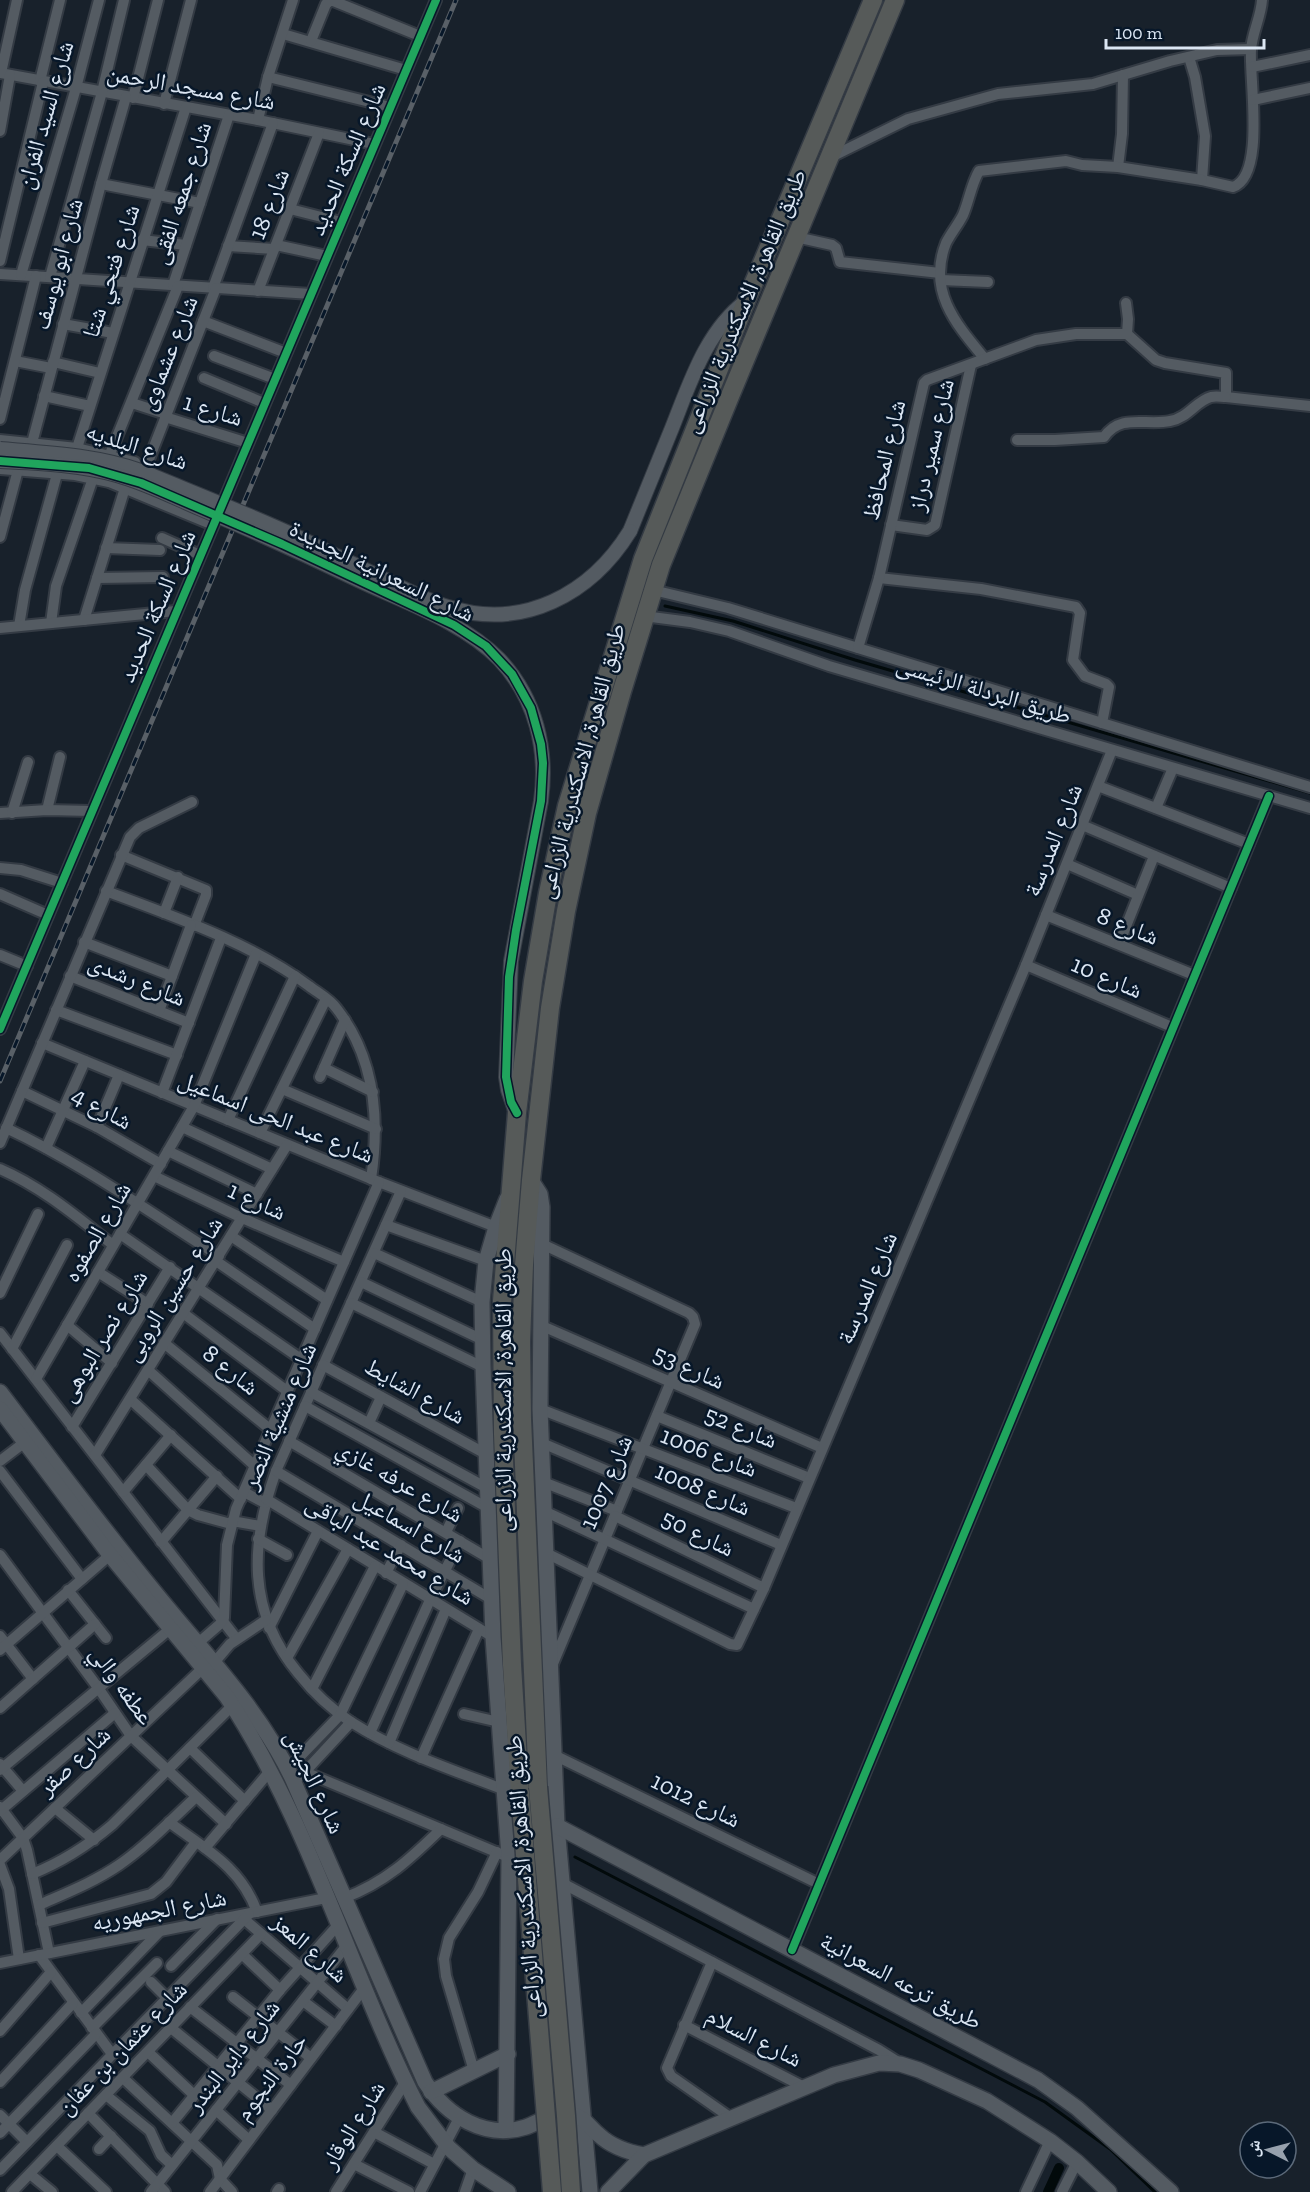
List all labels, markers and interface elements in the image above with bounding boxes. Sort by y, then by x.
scale bar [1106,12,1264,50]
text: 100 m [1115,22,1163,44]
street label: شارع السيد الفران [10,37,80,193]
street label: شارع مسجد الرحمن [104,57,278,117]
street label: شارع السكة الحديد [301,78,393,240]
street label: شارع جمعه الفقى [144,118,218,268]
street label: شارع 18 [242,164,296,244]
street label: طريق القاهرة, الاسكندرية الزراعى [675,164,812,437]
street label: شارع ابو يوسف [26,195,90,333]
street label: شارع فتحي شتا [75,201,151,343]
street label: شارع عشماوى [131,291,205,415]
street label: شارع سمير دراز [901,376,961,515]
street label: شارع 1 [180,387,246,433]
street label: شارع المحافظ [856,397,912,523]
street label: شارع البلديه [82,415,192,477]
street label: شارع السعرانية الجديدة [285,513,479,629]
street label: شارع السكة الحديد [111,525,203,687]
street label: طريق القاهرة, الاسكندرية الزراعى [530,620,631,902]
street label: طريق البردلة الرئيسى [893,649,1075,730]
street label: شارع المدرسة [1017,779,1089,901]
street label: شارع 8 [1093,900,1163,952]
street label: شارع رشدى [84,947,190,1013]
street label: شارع 10 [1067,949,1147,1005]
street label: شارع عبد الحى اسماعيل [174,1064,378,1170]
street label: شارع 4 [67,1080,137,1136]
street label: شارع 1 [223,1175,291,1227]
street label: شارع الصفوه [56,1176,138,1288]
street label: شارع حسين الروبى [117,1211,229,1367]
street label: شارع المدرسة [830,1227,904,1349]
street label: طريق القاهرة, الاسكندرية الزراعى [488,1248,517,1532]
street label: شارع نصر البوهى [52,1264,154,1408]
street label: شارع 8 [197,1338,265,1402]
street label: شارع منشية النصر [234,1338,323,1495]
street label: شارع 53 [649,1338,729,1396]
street label: شارع الشايط [359,1351,471,1431]
street label: شارع 52 [700,1399,782,1455]
street label: شارع 1006 [657,1420,761,1484]
street label: شارع 1007 [573,1430,639,1534]
street label: شارع عرفه غازي [329,1433,469,1533]
street label: شارع 1008 [651,1455,755,1523]
street label: شارع اسماعيل [349,1482,471,1570]
street label: شارع محمد عبد الباقى [300,1488,480,1612]
street label: شارع 50 [657,1503,739,1563]
street label: عطفه والي [80,1639,161,1733]
street label: شارع صقر [31,1720,117,1803]
street label: شارع الجيش [278,1725,352,1839]
street label: طريق القاهرة, الاسكندرية الزراعى [498,1734,547,2020]
street label: شارع 1012 [646,1766,746,1834]
street label: شارع الجمهوريه [89,1882,229,1938]
street label: شارع المعز [265,1906,354,1989]
street label: طريق ترعه السعرانية [815,1926,987,2035]
street label: شارع عثمان بن عفان [50,1975,194,2121]
street label: شارع داير البندر [179,1993,287,2119]
street label: شارع السلام [700,2000,807,2075]
street label: حارة النجوم [228,2027,315,2128]
street label: شارع الوقار [314,2075,392,2176]
north arrow [1238,2120,1298,2180]
text: ش [1243,2139,1264,2158]

